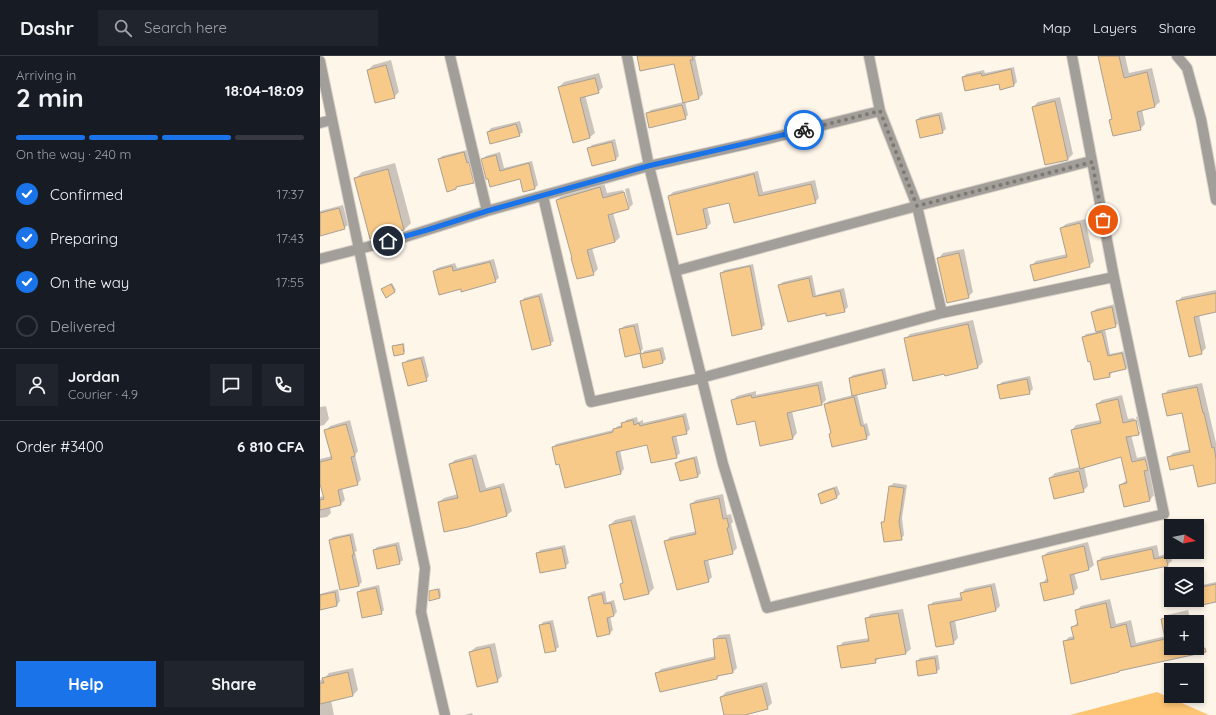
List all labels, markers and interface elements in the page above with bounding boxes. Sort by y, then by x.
search box [98,10,378,46]
text: Dashr [20,16,74,40]
icon: search [112,17,134,39]
text: Search here [144,18,227,37]
text: Map [1042,19,1071,37]
text: Layers [1093,19,1137,37]
text: Share [1159,19,1196,37]
text: Arriving in [16,67,76,83]
text: 2 min [16,81,84,114]
text: 18:04–18:09 [225,81,304,100]
courier [784,110,824,150]
icon: bike [793,119,815,141]
text: On the way · 240 m [16,146,131,162]
icon: check [16,183,38,205]
text: Confirmed [50,185,123,204]
text: 17:37 [277,186,304,202]
pin [1086,203,1120,237]
icon: bag [1092,209,1114,231]
pin [371,224,405,258]
icon: check [16,227,38,249]
text: Preparing [50,229,118,248]
text: 17:43 [276,230,304,246]
icon: home [377,230,399,252]
icon: check [16,271,38,293]
text: On the way [50,273,129,292]
text: 17:55 [276,274,304,290]
text: Delivered [50,317,115,336]
button: person [16,364,58,406]
button: chat [210,364,252,406]
button: phone [262,364,304,406]
text: Jordan [68,367,120,386]
text: Courier · 4.9 [68,386,138,402]
text: Order #3400 [16,437,104,456]
text: 6 810 CFA [237,437,304,456]
north arrow [1164,519,1204,559]
map controls [1164,519,1204,703]
button: layers [1164,567,1204,607]
button: + [1164,615,1204,655]
button: Help [16,661,156,707]
button: Share [164,661,304,707]
button: − [1164,663,1204,703]

